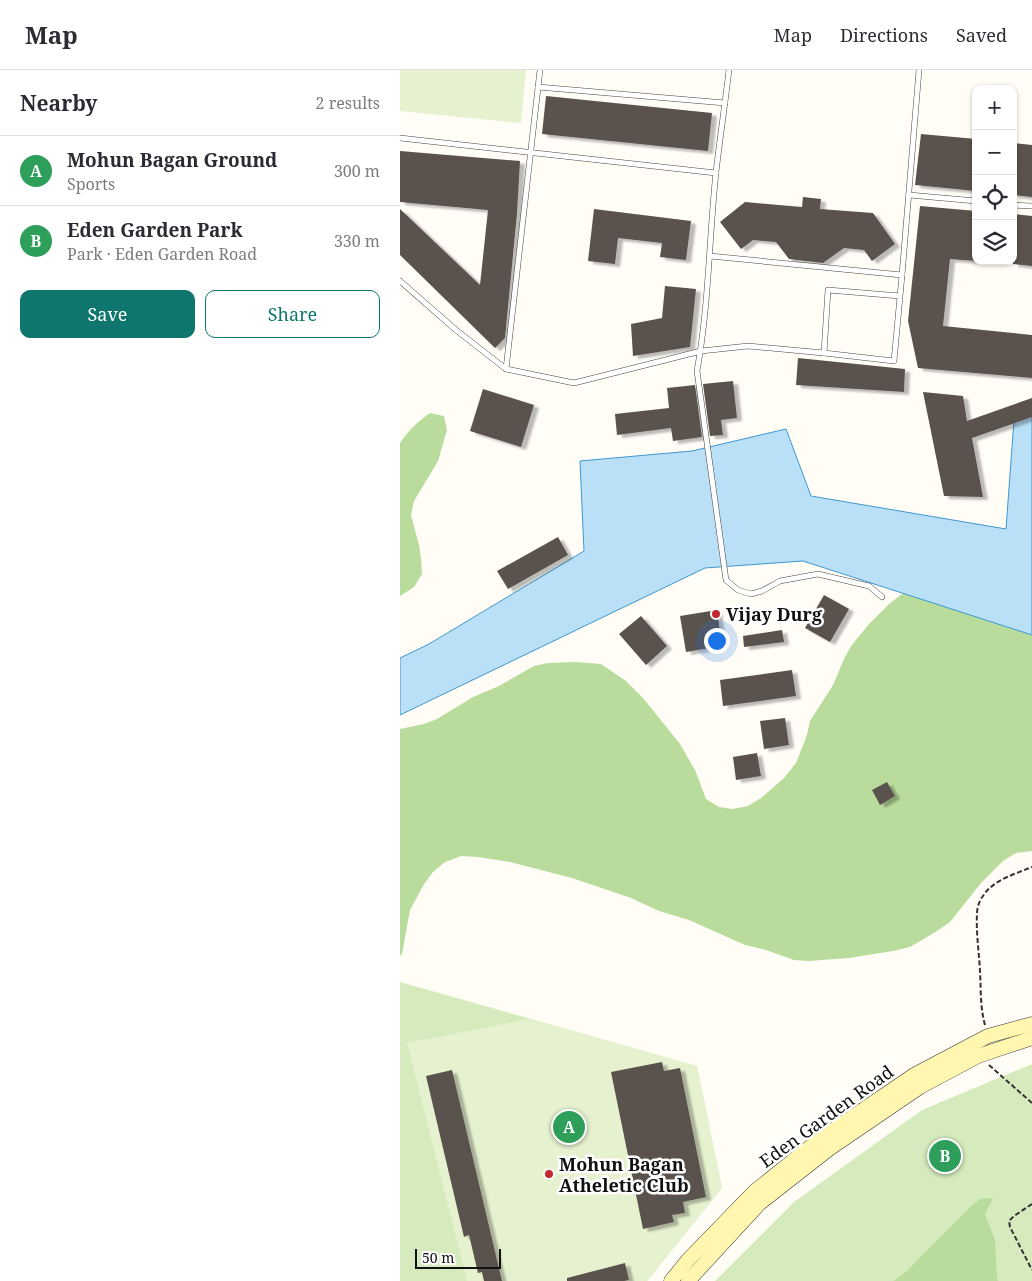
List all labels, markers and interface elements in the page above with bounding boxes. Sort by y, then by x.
text: Map [25,18,78,51]
text: Map [774,23,812,47]
text: Directions [840,23,928,47]
text: Saved [956,23,1007,47]
map controls [972,85,1017,265]
button: + [972,85,1017,130]
text: Nearby [20,89,98,117]
text: 2 results [316,92,380,114]
button: − [972,130,1017,175]
text: Mohun Bagan Ground [67,147,277,173]
text: A [30,160,42,182]
text: 300 m [334,160,380,182]
text: Sports [67,173,115,195]
button: locate [972,175,1017,220]
text: Eden Garden Park [67,217,243,243]
button: layers [972,220,1017,265]
text: B [31,230,41,252]
text: 330 m [334,230,380,252]
text: Park · Eden Garden Road [67,243,257,265]
button: Save [20,290,195,338]
button: Share [205,290,380,338]
place label: Vijay Durg [726,602,823,626]
marker: Vijay Durg [710,608,722,620]
your location [704,628,730,654]
street label: Eden Garden Road [754,1059,898,1173]
pin: A [553,1108,585,1146]
pin: B [929,1137,961,1175]
place label: Mohun Bagan Atheletic Club [559,1152,689,1197]
marker: Mohun Bagan Atheletic Club [543,1168,555,1180]
scale bar [415,1246,501,1269]
text: 50 m [422,1248,455,1267]

